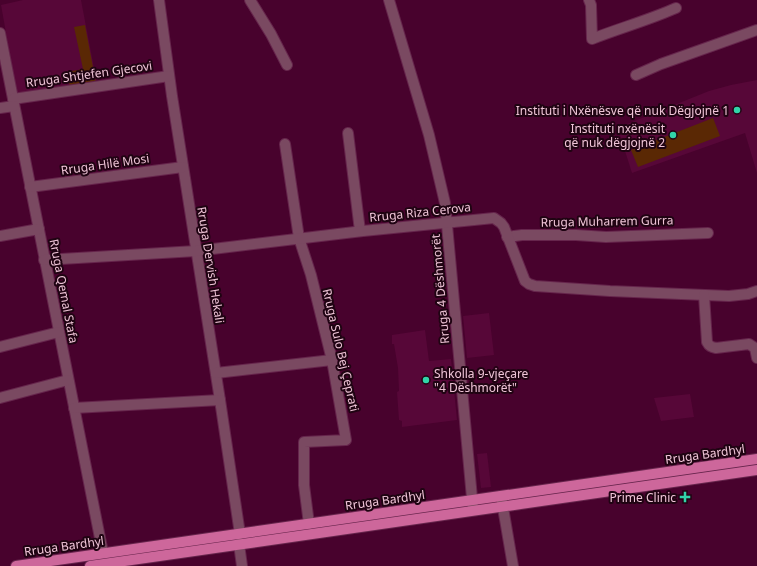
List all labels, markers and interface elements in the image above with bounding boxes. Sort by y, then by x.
street label: Rruga Shtjefen Gjecovi [25,57,153,91]
place label: Instituti i Nxënësve që nuk Dëgjojnë 1 [516,102,729,119]
marker: Instituti i Nxënësve që nuk Dëgjojnë 1 [732,105,742,115]
place label: Instituti nxënësit që nuk dëgjojnë 2 [564,120,666,151]
marker: Instituti nxënësit që nuk dëgjojnë 2 [668,130,678,140]
street label: Rruga Hilë Mosi [60,149,150,179]
street label: Rruga Riza Cerova [368,198,472,226]
street label: Rruga Dervish Hekali [193,205,229,325]
street label: Rruga Muharrem Gurra [540,211,674,231]
street label: Rruga 4 Dëshmorët [427,233,453,345]
street label: Rruga Qemal Stafa [46,237,82,345]
street label: Rruga Sulo Bej Çeprati [319,287,363,413]
place label: Shkolla 9-vjeçare "4 Dëshmorët" [434,365,529,396]
marker: Shkolla 9-vjeçare "4 Dëshmorët" [421,375,431,385]
street label: Rruga Bardhyl [664,440,746,468]
street label: Rruga Bardhyl [344,486,426,514]
place label: Prime Clinic [610,489,676,506]
marker: Prime Clinic [679,491,691,503]
street label: Rruga Bardhyl [23,532,105,560]

